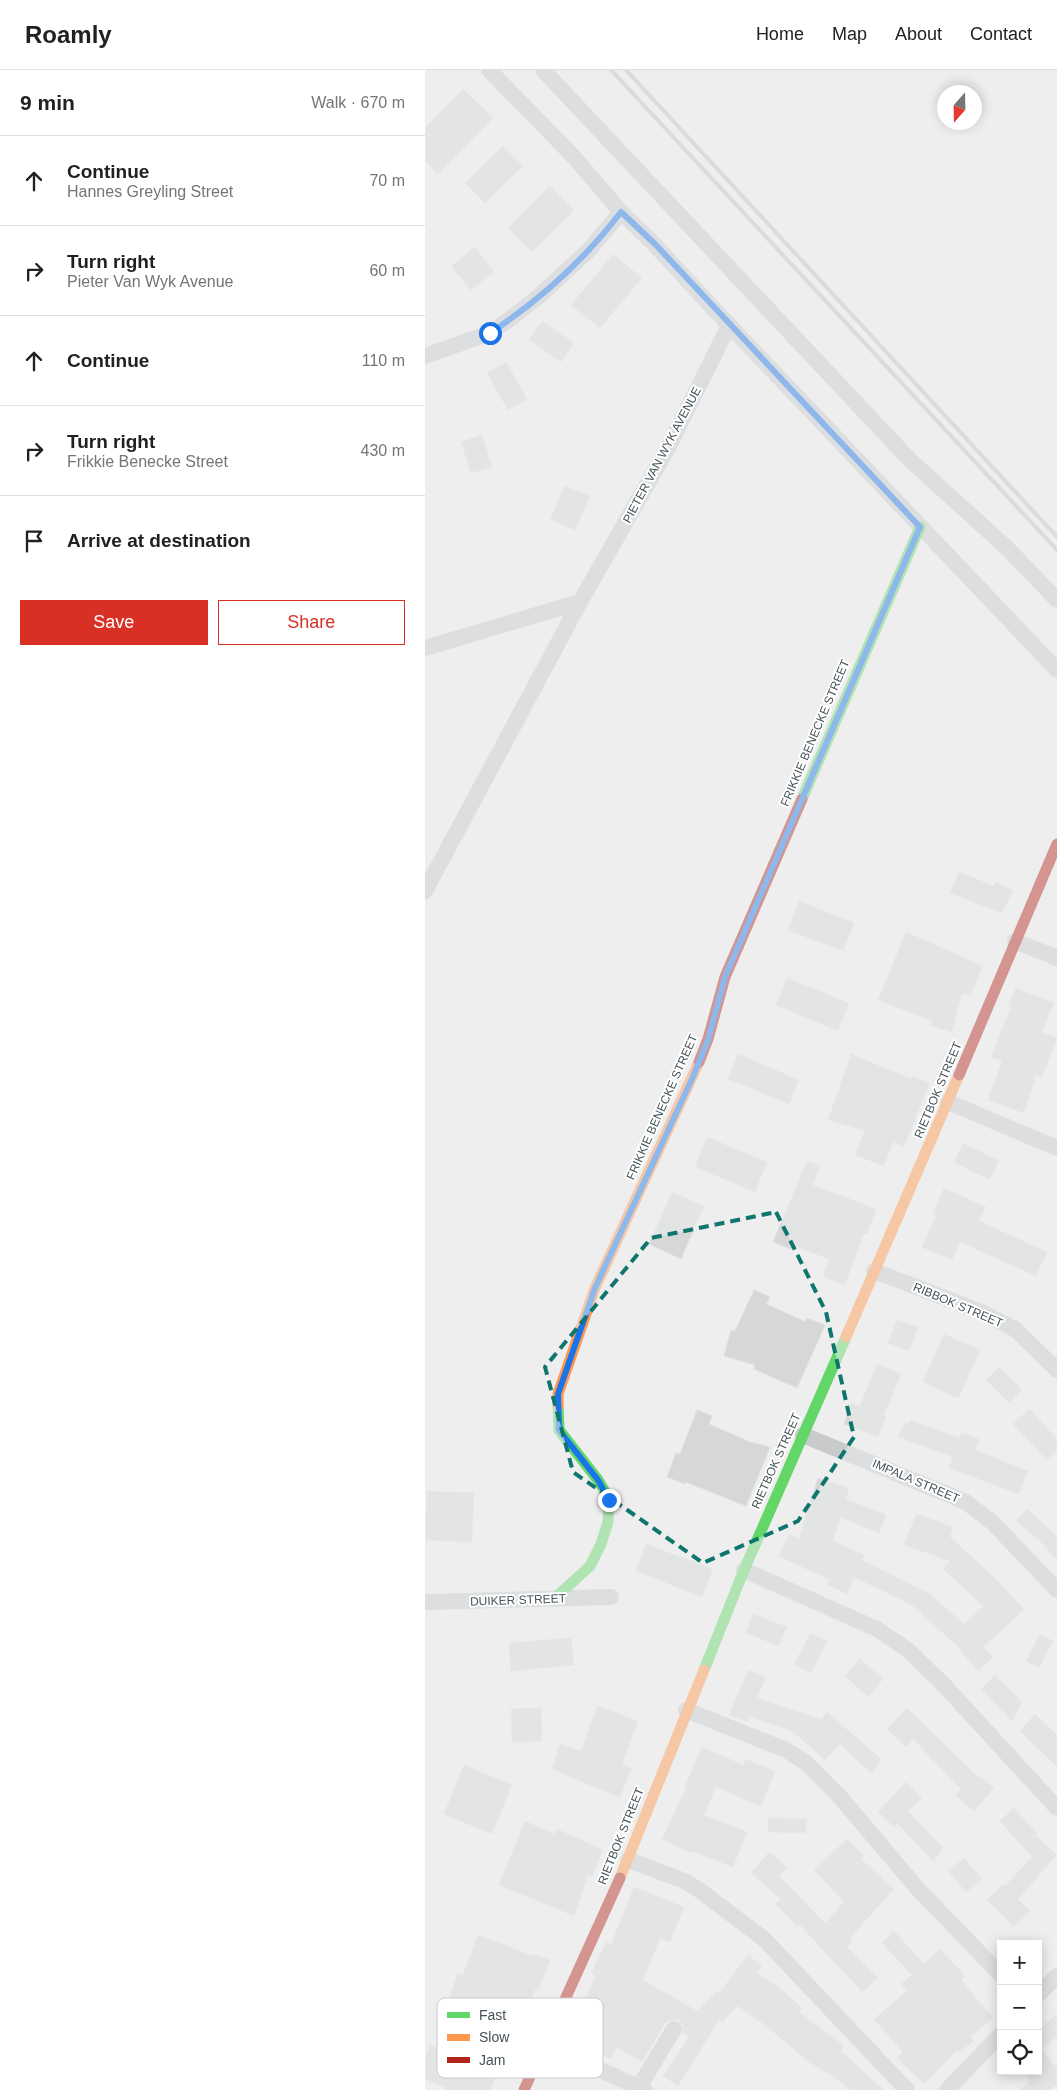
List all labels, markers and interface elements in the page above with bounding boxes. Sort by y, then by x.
text: Roamly [25,21,112,48]
text: Home [756,24,804,44]
text: Map [832,24,867,44]
text: About [895,24,942,44]
text: Contact [970,24,1032,44]
north arrow [937,85,982,130]
text: 9 min [20,91,75,114]
text: Walk · 670 m [311,94,405,111]
text: Continue [67,161,149,182]
icon: ahead [20,167,48,195]
text: 70 m [369,172,405,189]
text: Hannes Greyling Street [67,183,233,200]
text: Turn right [67,251,155,272]
icon: right [20,257,48,285]
text: 60 m [369,262,405,279]
text: Pieter Van Wyk Avenue [67,273,233,290]
route start [479,322,502,345]
icon: ahead [20,347,48,375]
text: Continue [67,350,149,371]
text: 110 m [362,352,405,369]
street label: PIETER VAN WYK AVENUE [620,384,704,526]
text: Turn right [67,431,155,452]
icon: right [20,437,48,465]
text: 430 m [361,442,405,459]
text: Frikkie Benecke Street [67,453,228,470]
icon: arrive [20,527,48,555]
text: Arrive at destination [67,530,251,551]
button: Save [20,600,208,645]
button: Share [218,600,405,645]
street label: FRIKKIE BENECKE STREET [778,657,853,808]
street label: FRIKKIE BENECKE STREET [623,1031,701,1182]
street label: RIETBOK STREET [911,1039,965,1140]
street label: RIBBOK STREET [911,1280,1006,1330]
street label: RIETBOK STREET [749,1410,804,1511]
street label: IMPALA STREET [870,1456,962,1506]
route end [598,1489,621,1512]
street label: DUIKER STREET [470,1591,567,1609]
street label: RIETBOK STREET [595,1785,647,1887]
map controls [997,1940,1042,2075]
button: + [997,1940,1042,1985]
button: − [997,1985,1042,2030]
legend [437,1998,603,2078]
text: Fast [479,2007,506,2023]
text: Slow [479,2029,510,2045]
button: locate [997,2030,1042,2075]
text: Jam [479,2052,505,2068]

